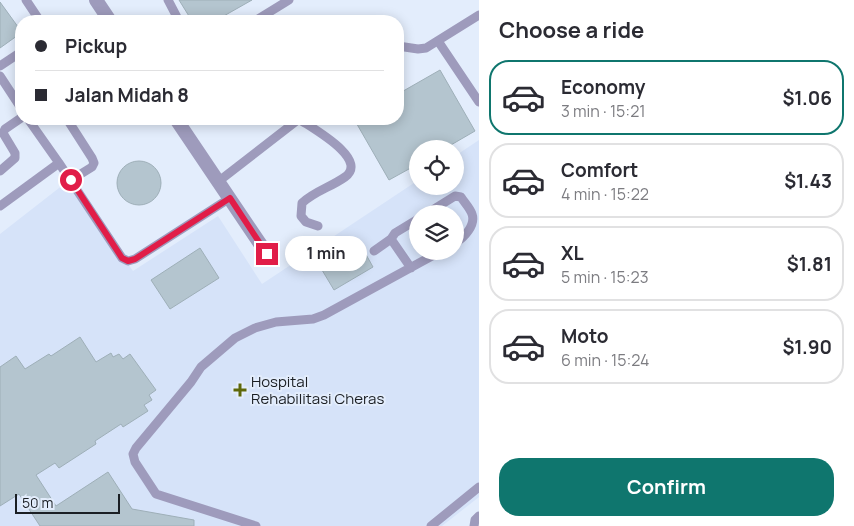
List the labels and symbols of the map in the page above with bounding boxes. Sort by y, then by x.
route start [60,169,82,191]
callout: 1 min [284,236,367,272]
route end [256,243,278,265]
place label: Hospital Rehabilitasi Cheras [251,371,384,409]
marker: Hospital Rehabilitasi Cheras [233,383,247,397]
scale bar [15,491,120,514]

